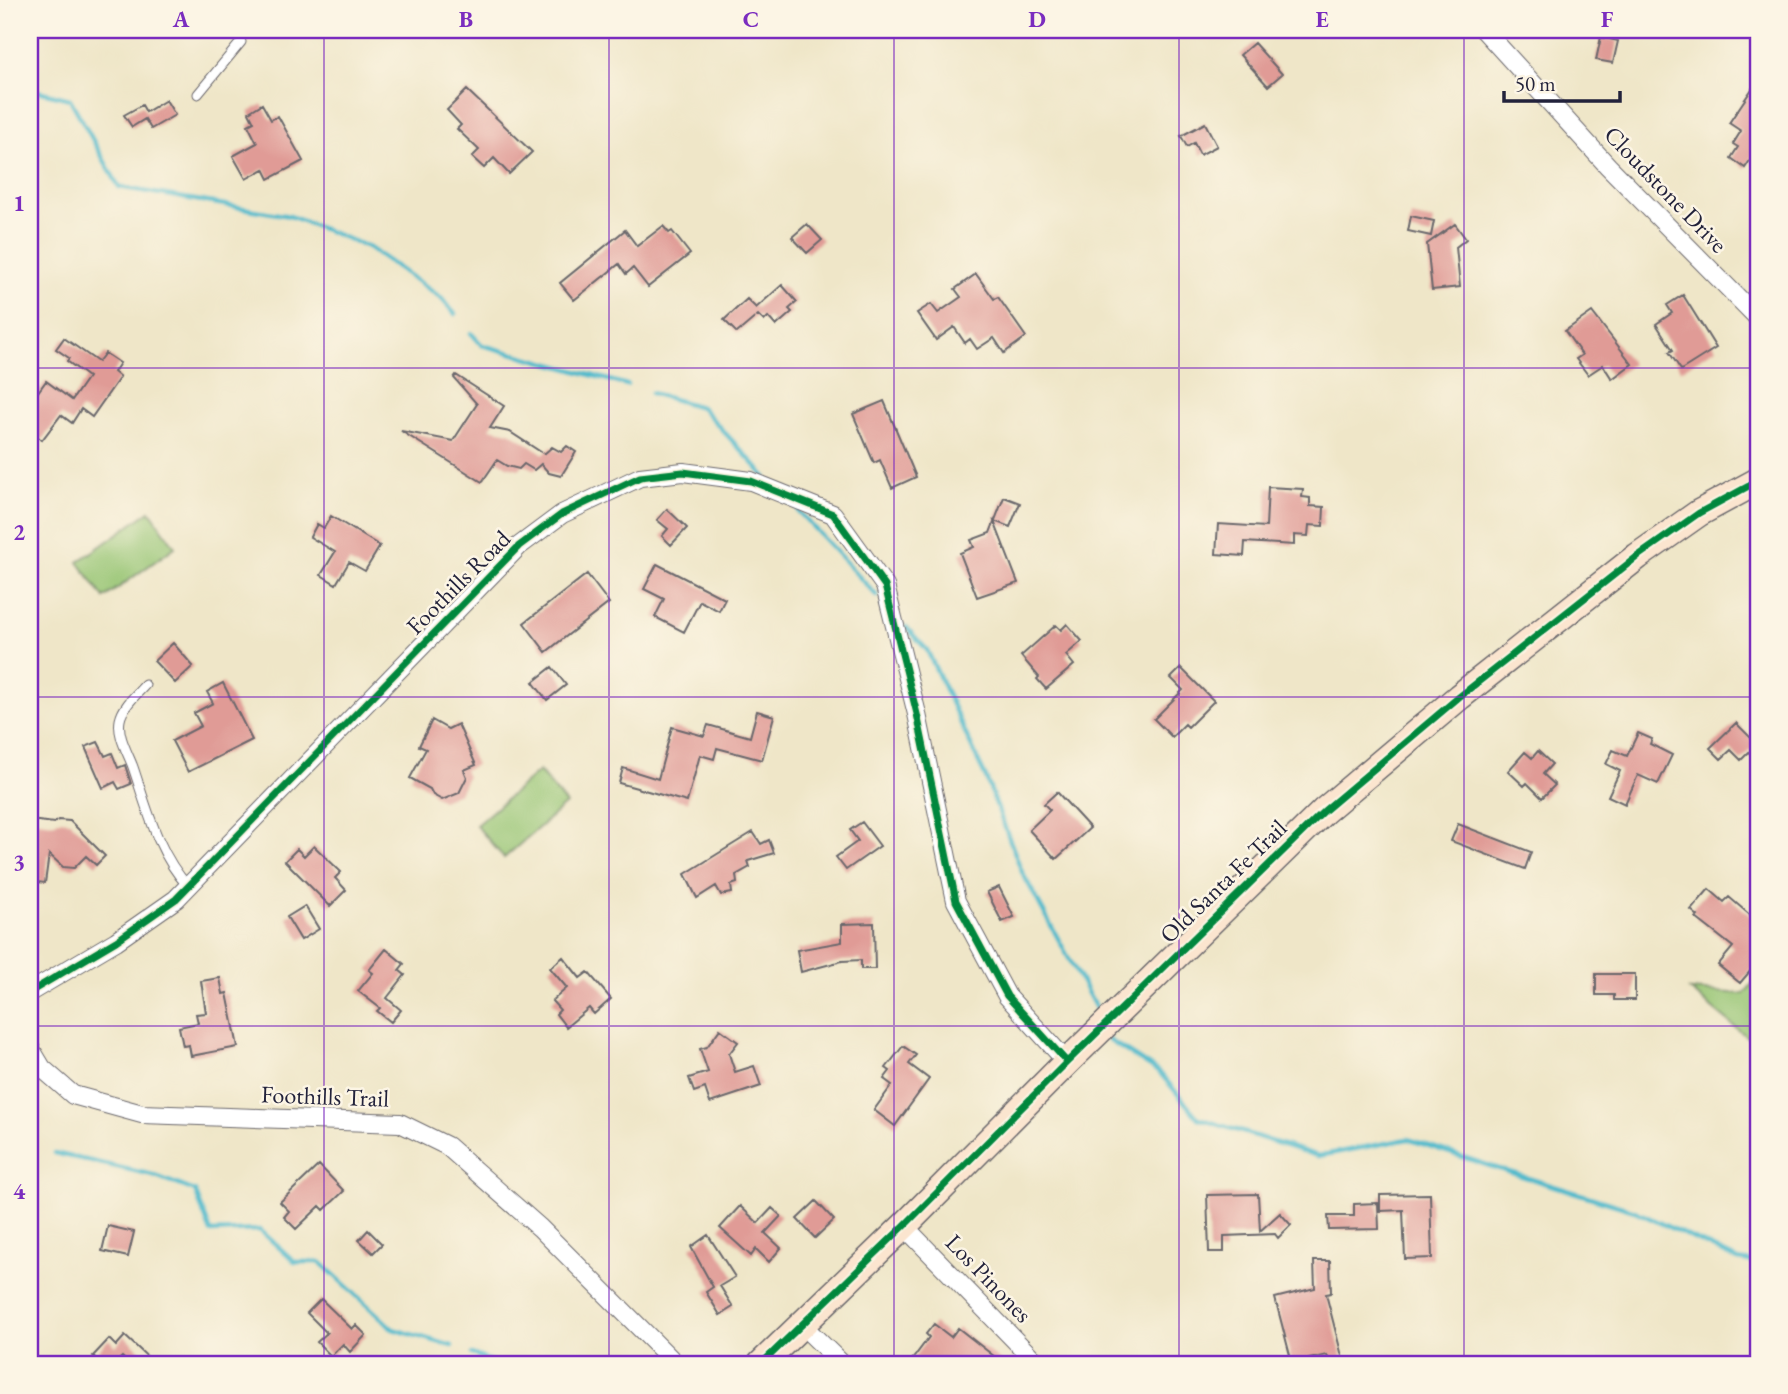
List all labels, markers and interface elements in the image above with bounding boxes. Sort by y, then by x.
text: A [172,4,190,34]
text: B [459,4,473,34]
text: C [743,4,759,34]
text: D [1028,4,1046,34]
text: E [1315,4,1329,34]
text: F [1601,4,1614,34]
scale bar [1504,60,1620,104]
text: 50 m [1515,70,1556,97]
street label: Cloudstone Drive [1598,119,1734,259]
text: 1 [13,188,25,218]
text: 2 [13,517,25,547]
street label: Foothills Road [399,523,517,641]
street label: Old Santa Fe Trail [1153,812,1293,949]
text: 3 [13,847,25,877]
street label: Foothills Trail [260,1078,390,1114]
text: 4 [13,1176,26,1206]
street label: Los Pinones [939,1227,1039,1329]

